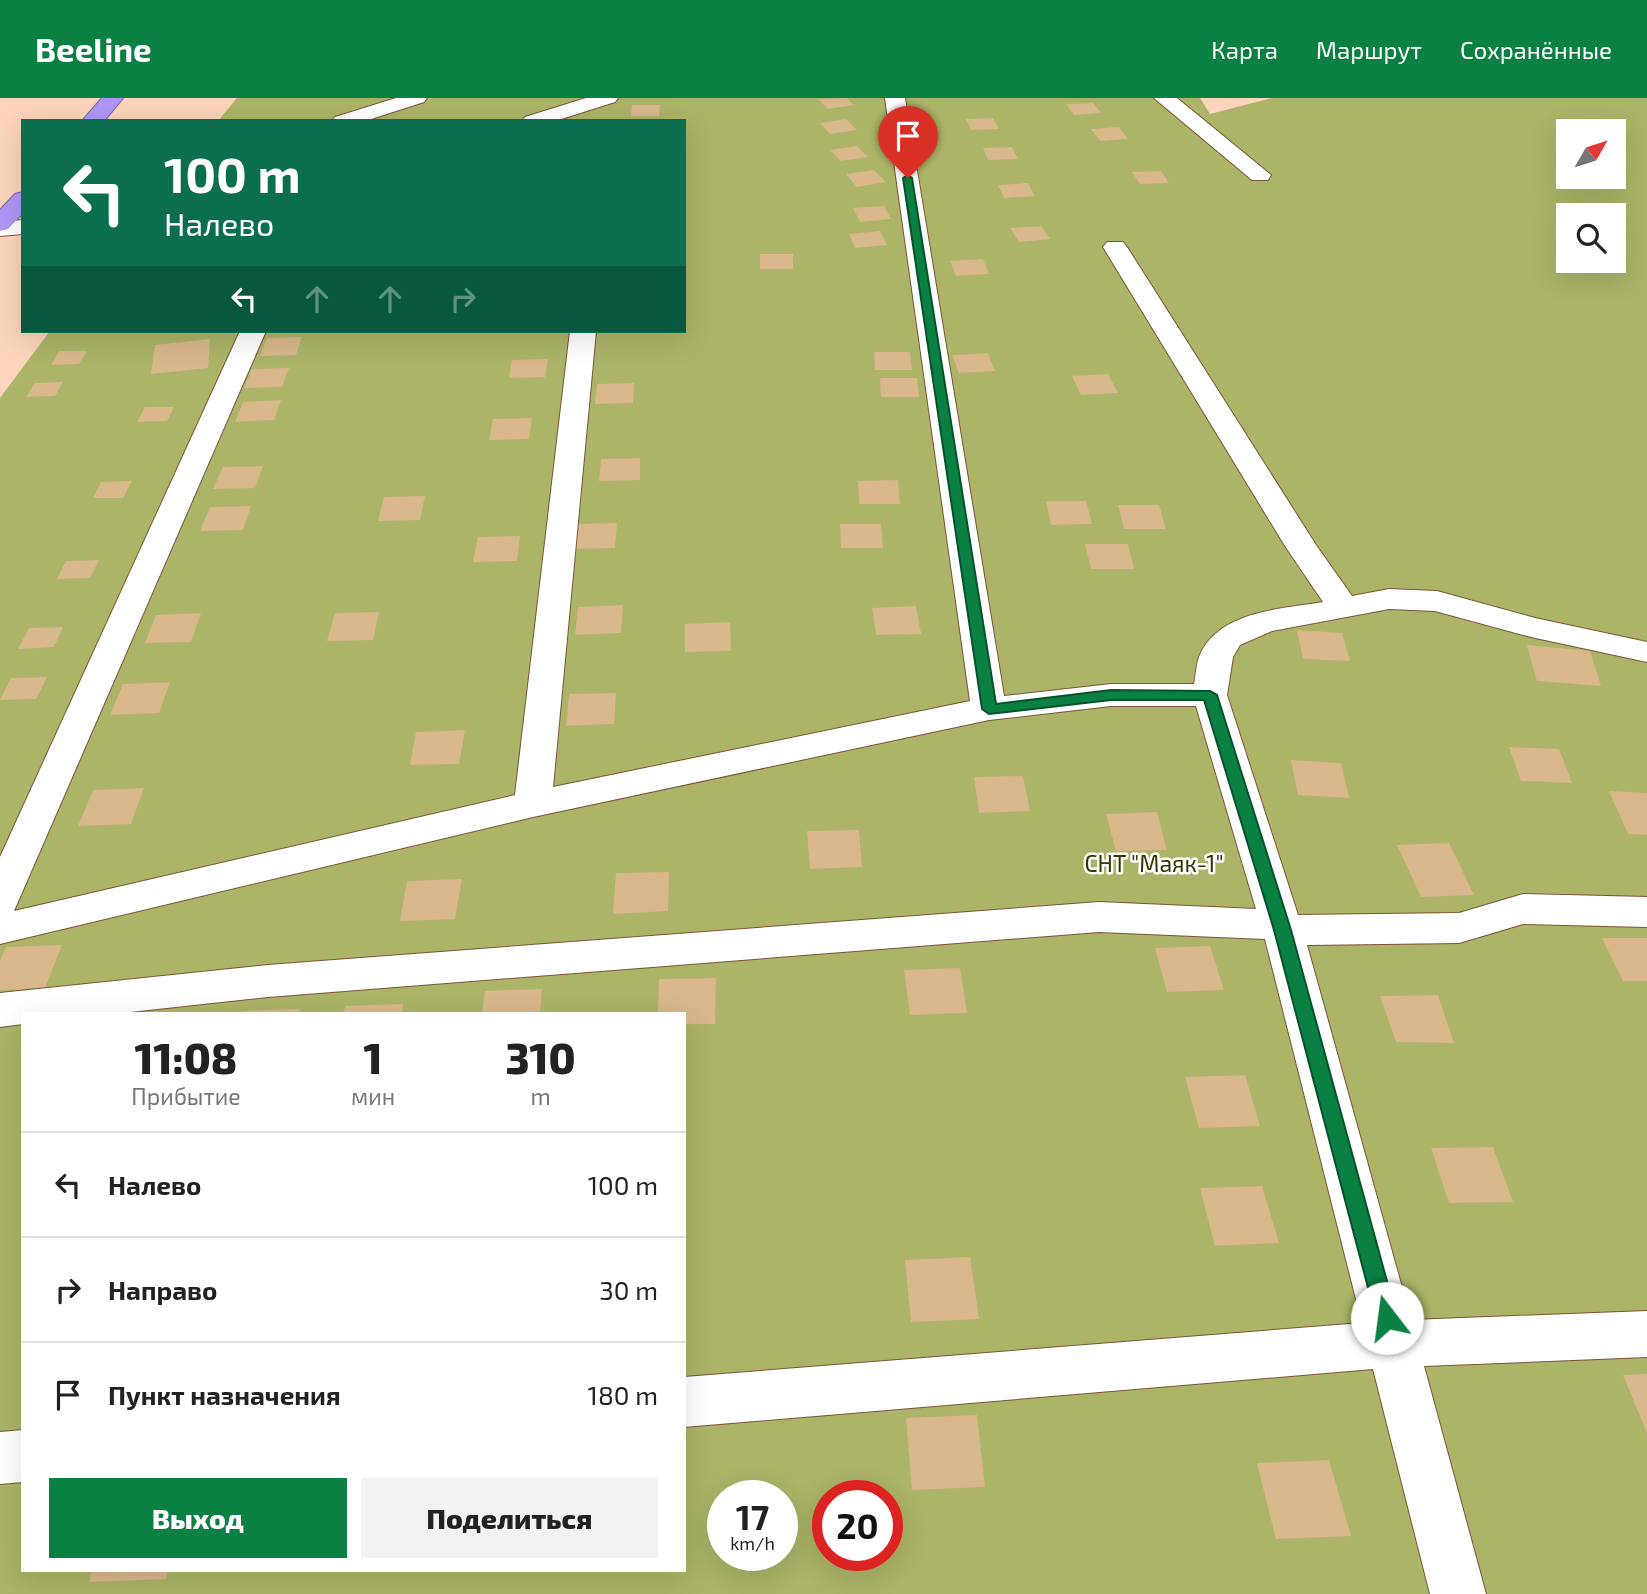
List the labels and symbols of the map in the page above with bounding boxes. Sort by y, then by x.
pin [878,106,938,178]
north arrow [1556,119,1626,189]
park label: СНТ "Маяк-1" [1084,849,1224,877]
position arrow [1350,1281,1424,1355]
speed limit sign: 20 [812,1480,903,1571]

